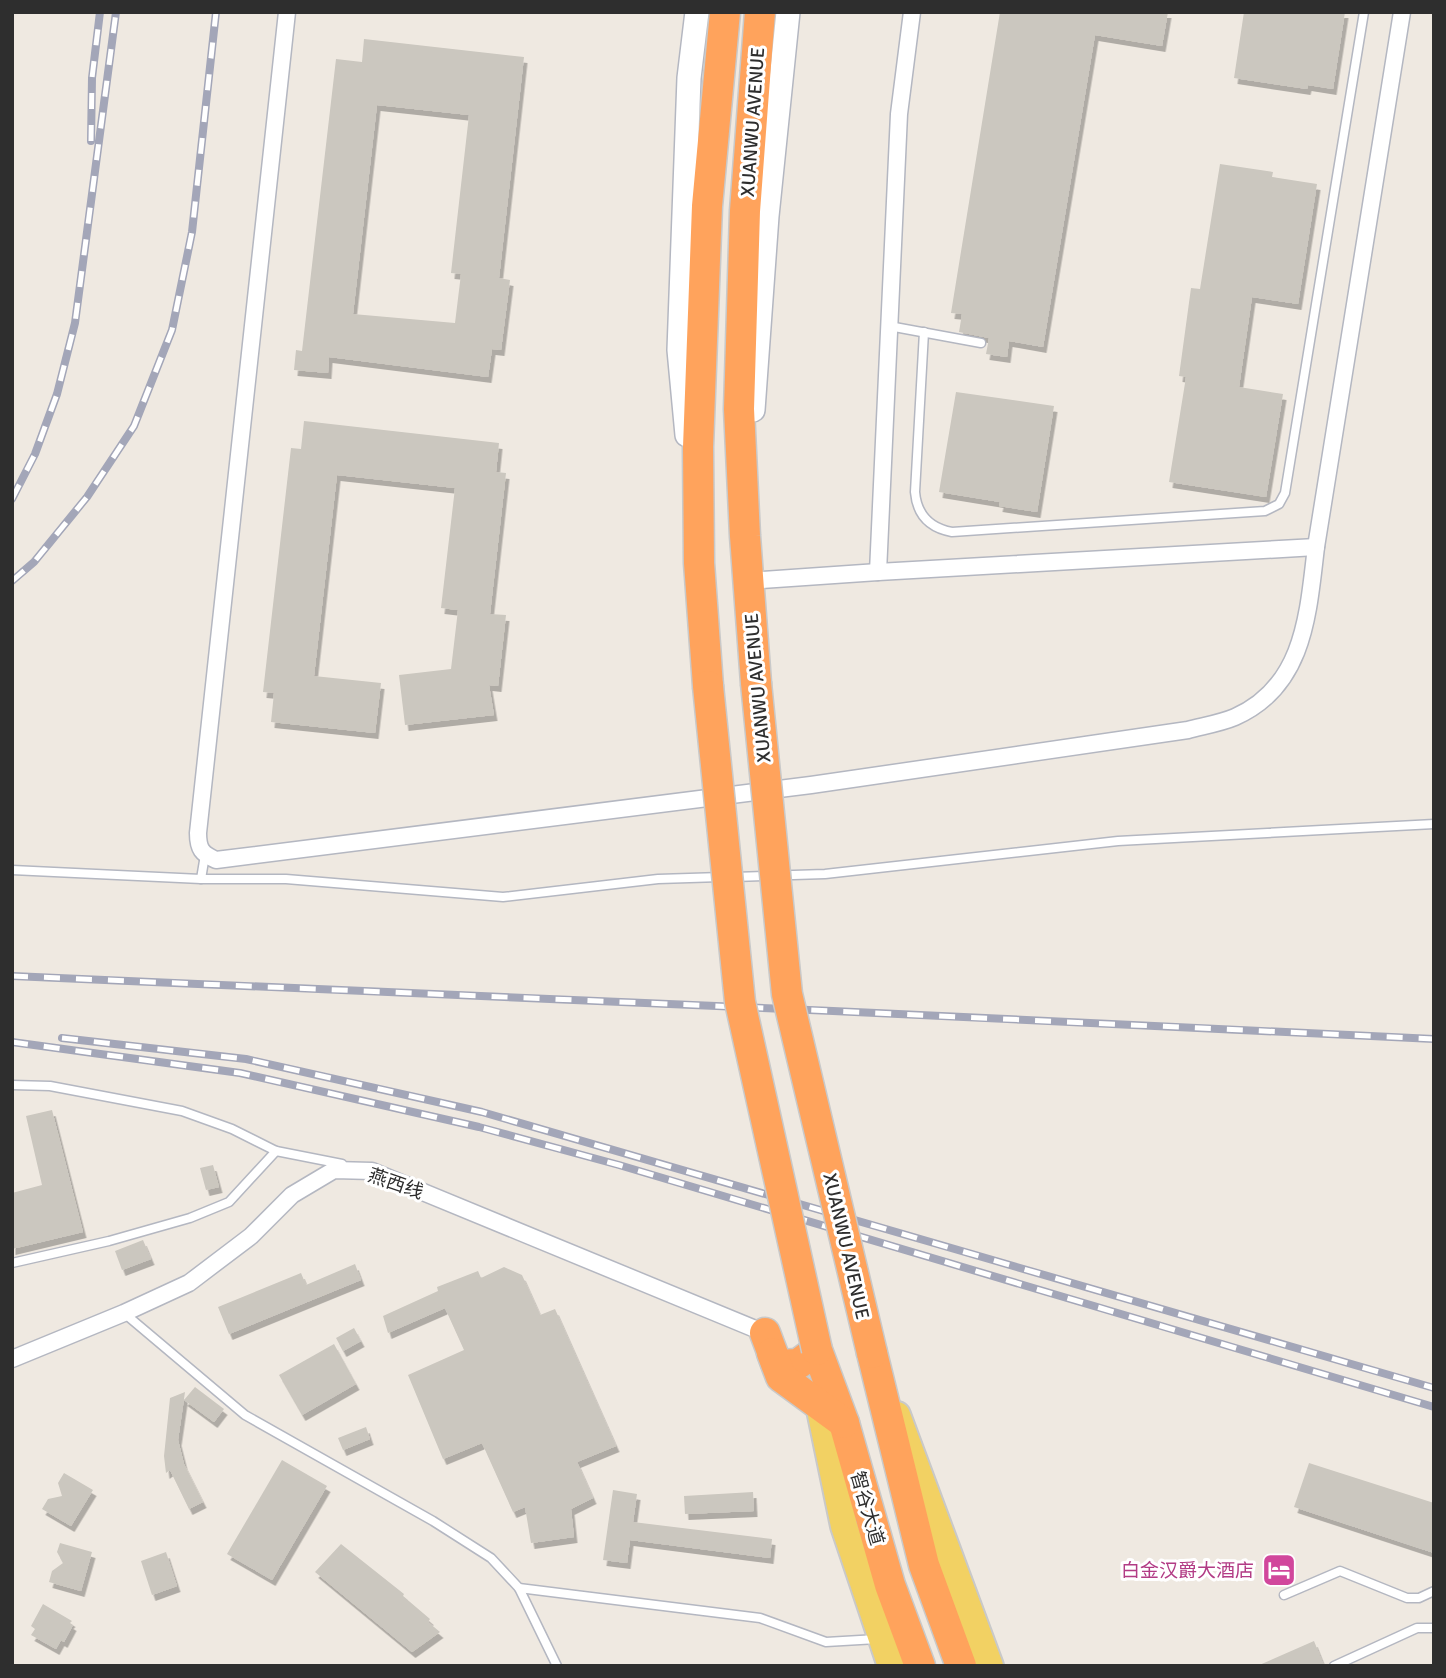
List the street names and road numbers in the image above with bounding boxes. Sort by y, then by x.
street label: XUANWU AVENUE [736,47,770,198]
street label: XUANWU AVENUE [740,612,776,764]
street label: 燕西线 [365,1163,427,1205]
street label: XUANWU AVENUE [817,1171,875,1322]
street label: 智谷大道 [845,1468,889,1548]

